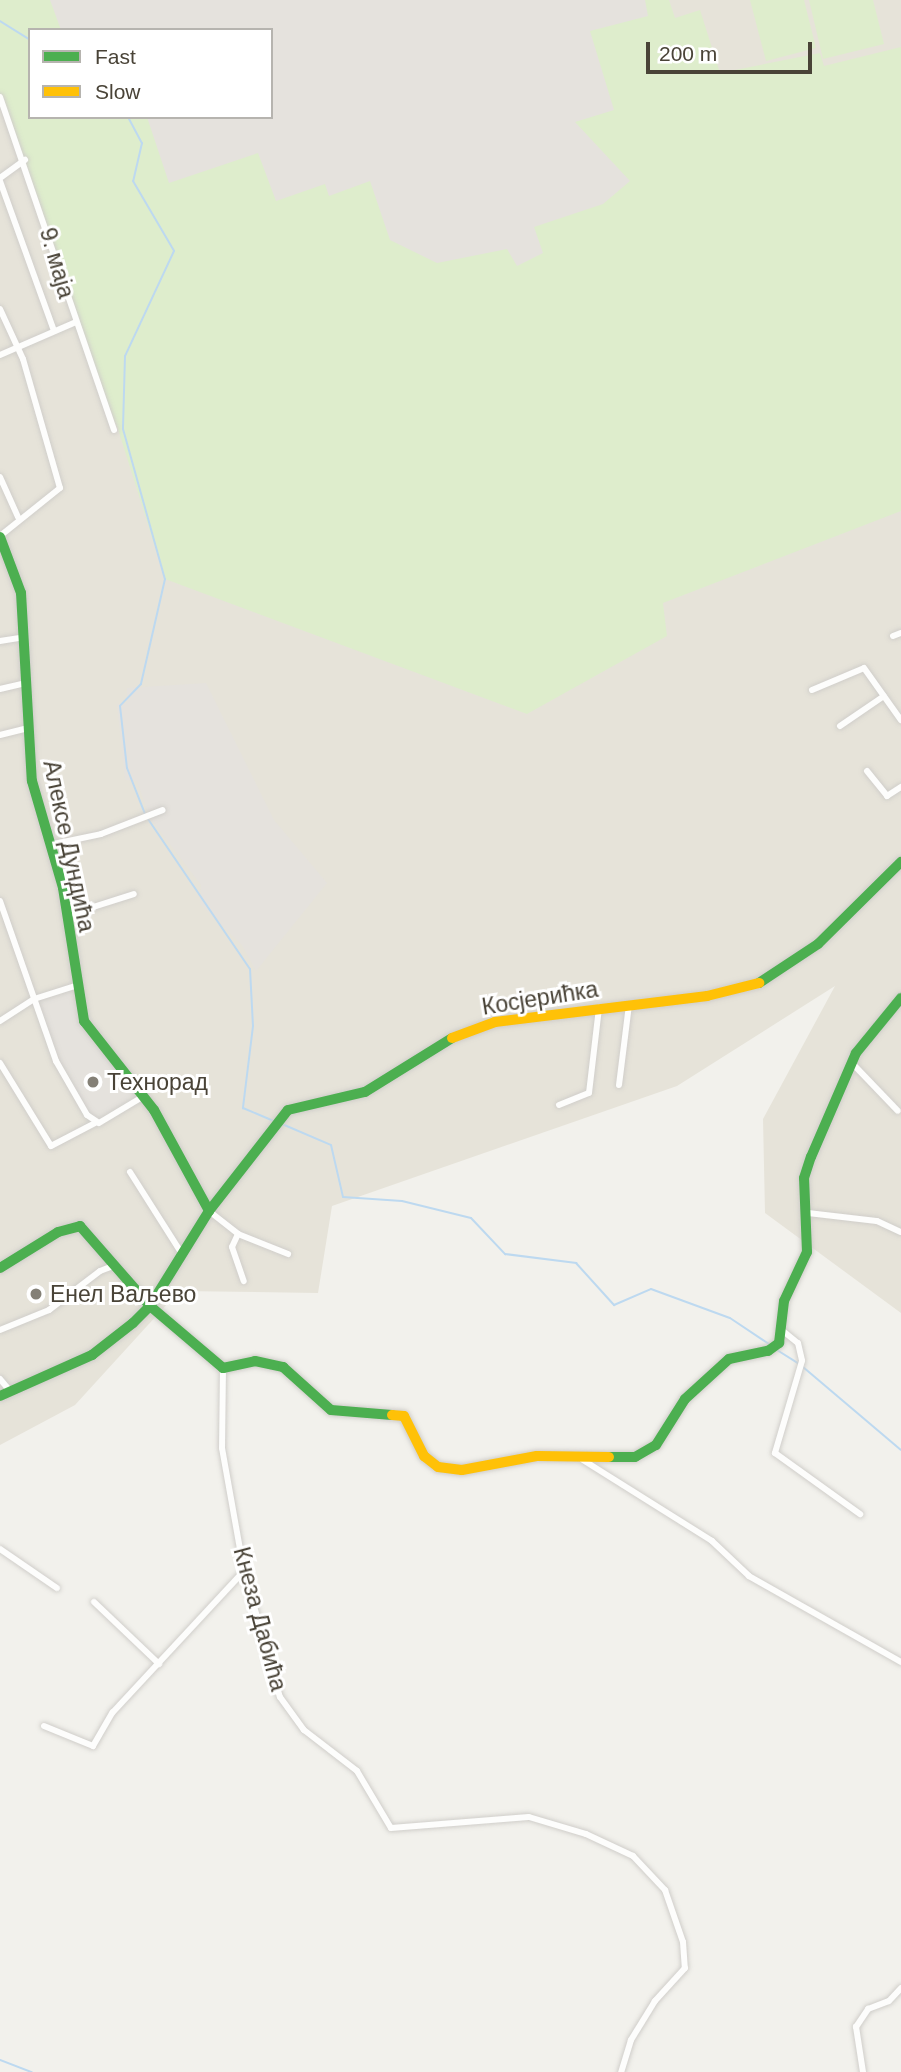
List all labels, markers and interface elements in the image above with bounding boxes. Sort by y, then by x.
legend [28,28,273,119]
scale bar [649,28,815,72]
text: 200 m [659,42,717,65]
text: Fast [95,45,136,68]
text: Slow [95,80,141,103]
street label: 9. маја [34,225,80,301]
street label: Алексе Дундића [37,758,101,934]
street label: Косјерићка [480,975,600,1021]
place label: Технорад [107,1068,208,1096]
marker: Технорад [85,1074,101,1090]
place label: Енел Ваљево [50,1280,196,1308]
marker: Енел Ваљево [28,1286,44,1302]
street label: Кнеза Дабића [228,1544,292,1694]

